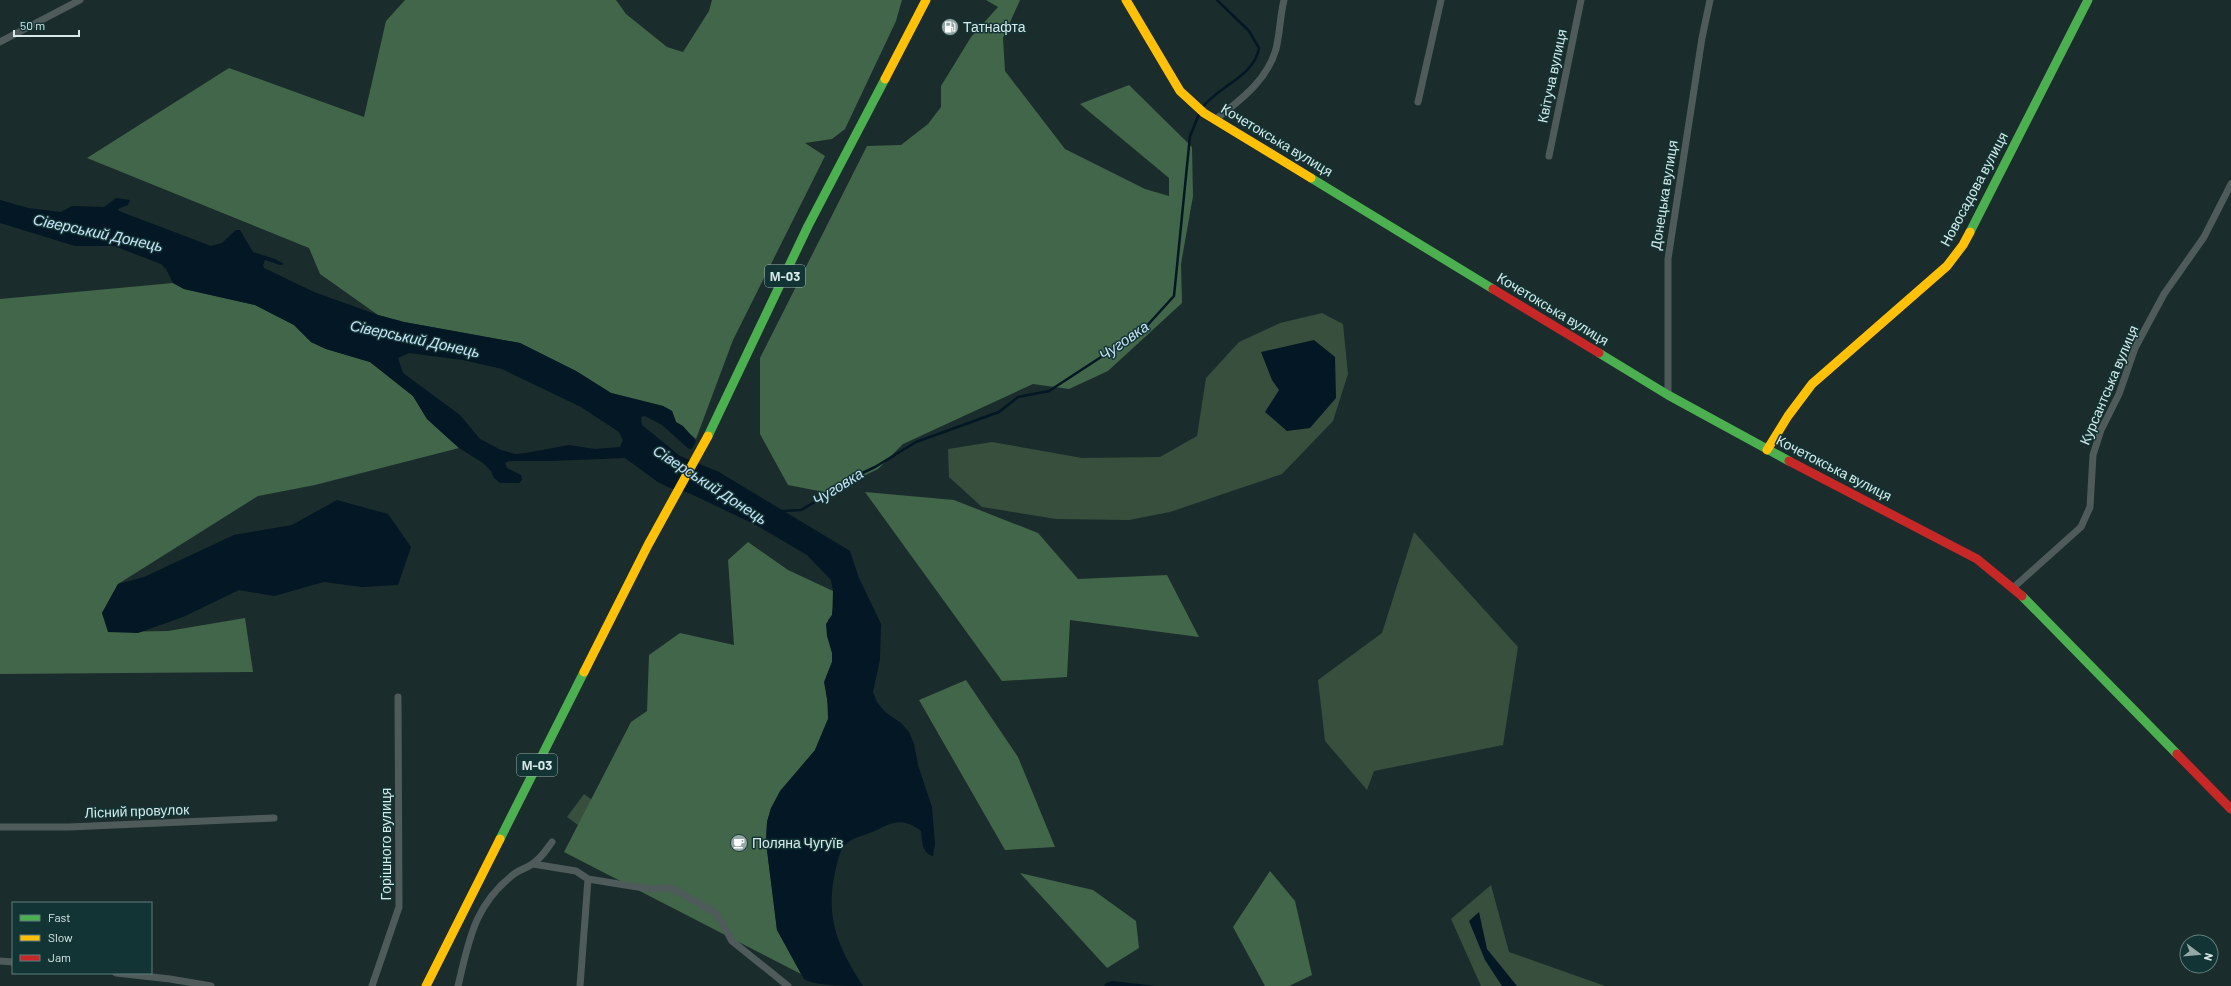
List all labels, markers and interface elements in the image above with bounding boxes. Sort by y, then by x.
scale bar [14,12,79,38]
fuel station icon: Татнафта [940,17,960,37]
text: 50 m [20,18,45,32]
place label: Татнафта [963,18,1026,35]
street label: Квітуча вулиця [1533,27,1570,124]
street label: Кочетокська вулиця [1218,100,1336,180]
street label: Новосадова вулиця [1936,129,2011,249]
street label: Донецька вулиця [1646,139,1681,251]
water label: Сіверський Донець [32,209,165,255]
road number: М-03 [765,265,805,287]
street label: Кочетокська вулиця [1494,269,1612,349]
water label: Сіверський Донець [349,315,482,361]
water label: Чуговка [1095,317,1152,364]
street label: Курсантська вулиця [2076,322,2141,447]
street label: Кочетокська вулиця [1774,431,1895,504]
water label: Сіверський Донець [650,441,771,528]
water label: Чуговка [809,464,866,509]
road number: М-03 [517,754,557,776]
street label: Горішного вулиця [377,788,394,900]
street label: Лісний провулок [84,800,190,821]
cafe icon: Поляна Чугуїв [729,833,749,853]
place label: Поляна Чугуїв [752,834,843,851]
legend [12,902,152,974]
text: Fast [48,910,71,924]
text: Slow [48,930,73,944]
north arrow [2179,934,2219,974]
text: Jam [48,950,71,964]
text: N [2202,952,2216,962]

